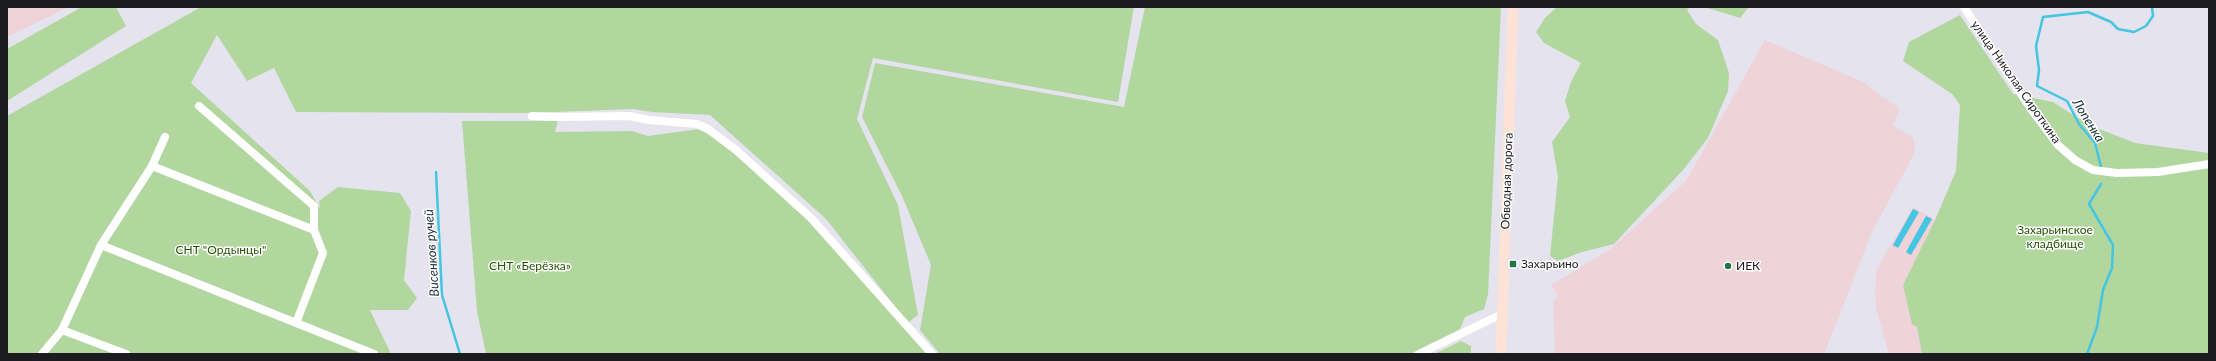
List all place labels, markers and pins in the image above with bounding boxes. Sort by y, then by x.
place label: Захарьино [1521,256,1579,271]
place label: ИЕК [1736,258,1760,273]
marker: Захарьино [1508,259,1518,269]
marker: ИЕК [1723,261,1733,271]

